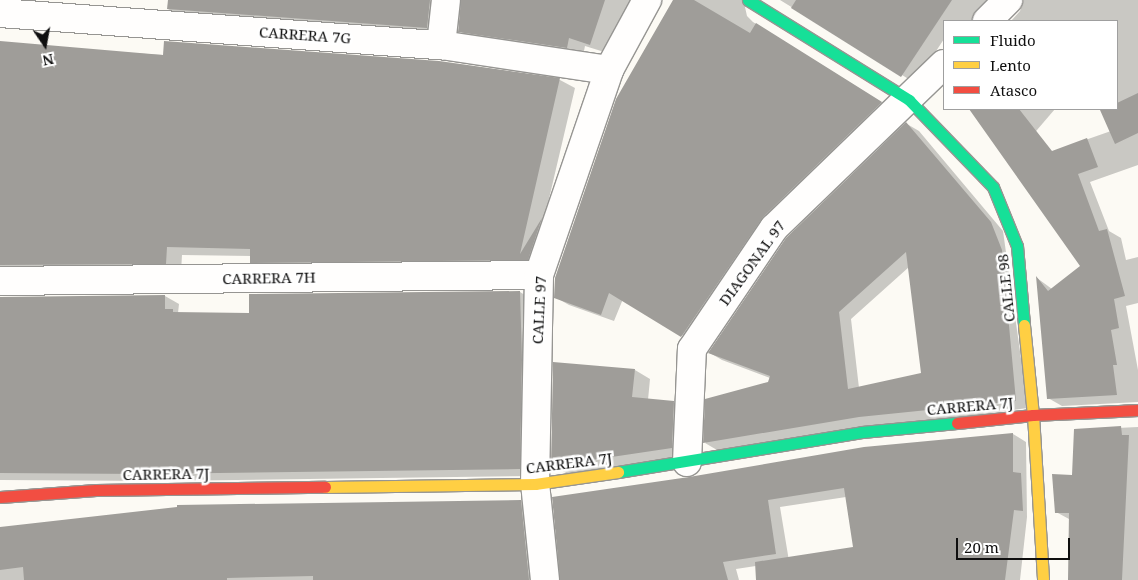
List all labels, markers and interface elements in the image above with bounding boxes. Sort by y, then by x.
north arrow [20,20,70,70]
legend [943,20,1118,110]
street label: CARRERA 7G [258,23,352,47]
text: Fluido [990,30,1036,50]
text: N [41,50,56,71]
text: Lento [990,55,1031,75]
text: Atasco [990,80,1037,100]
street label: DIAGONAL 97 [715,217,789,309]
street label: CALLE 98 [993,253,1019,323]
street label: CARRERA 7H [222,268,316,288]
street label: CALLE 97 [528,275,550,345]
street label: CARRERA 7J [926,393,1014,419]
street label: CARRERA 7J [525,449,613,477]
street label: CARRERA 7J [122,464,210,484]
scale bar [958,528,1072,560]
text: 20 m [964,537,999,557]

